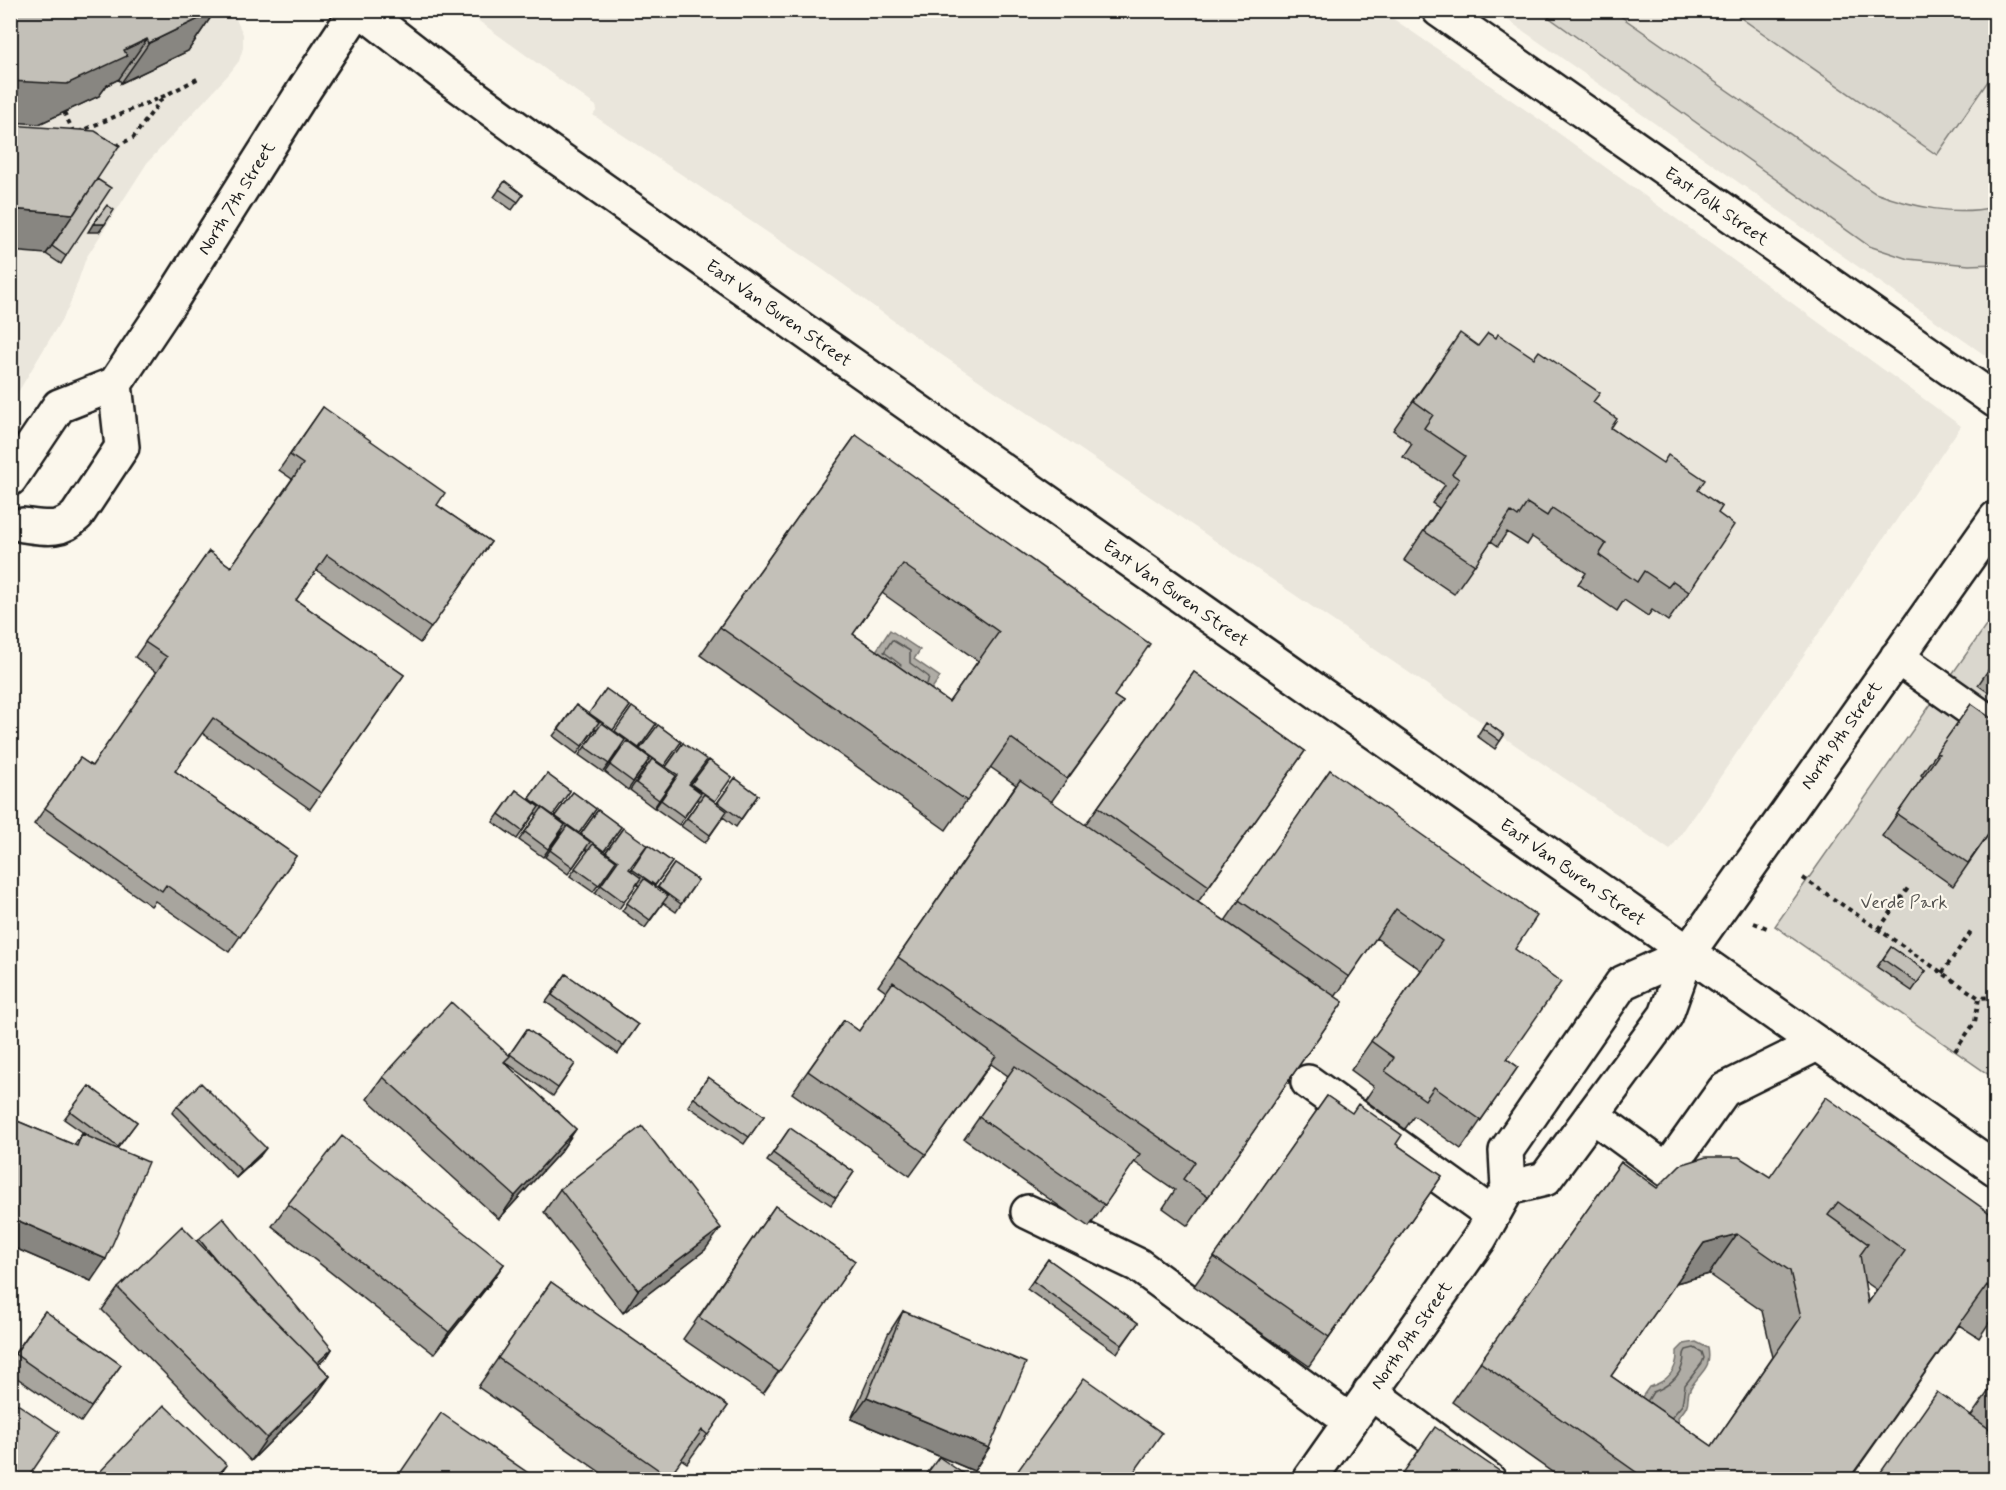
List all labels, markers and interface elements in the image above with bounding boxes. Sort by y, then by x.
street label: North 7th Street [192,137,281,260]
street label: East Polk Street [1659,162,1774,252]
street label: East Van Buren Street [701,254,856,373]
street label: East Van Buren Street [1098,534,1253,653]
street label: North 9th Street [1796,676,1888,794]
street label: East Van Buren Street [1495,813,1650,932]
park label: Verde Park [1861,891,1947,915]
street label: North 9th Street [1366,1276,1458,1394]

